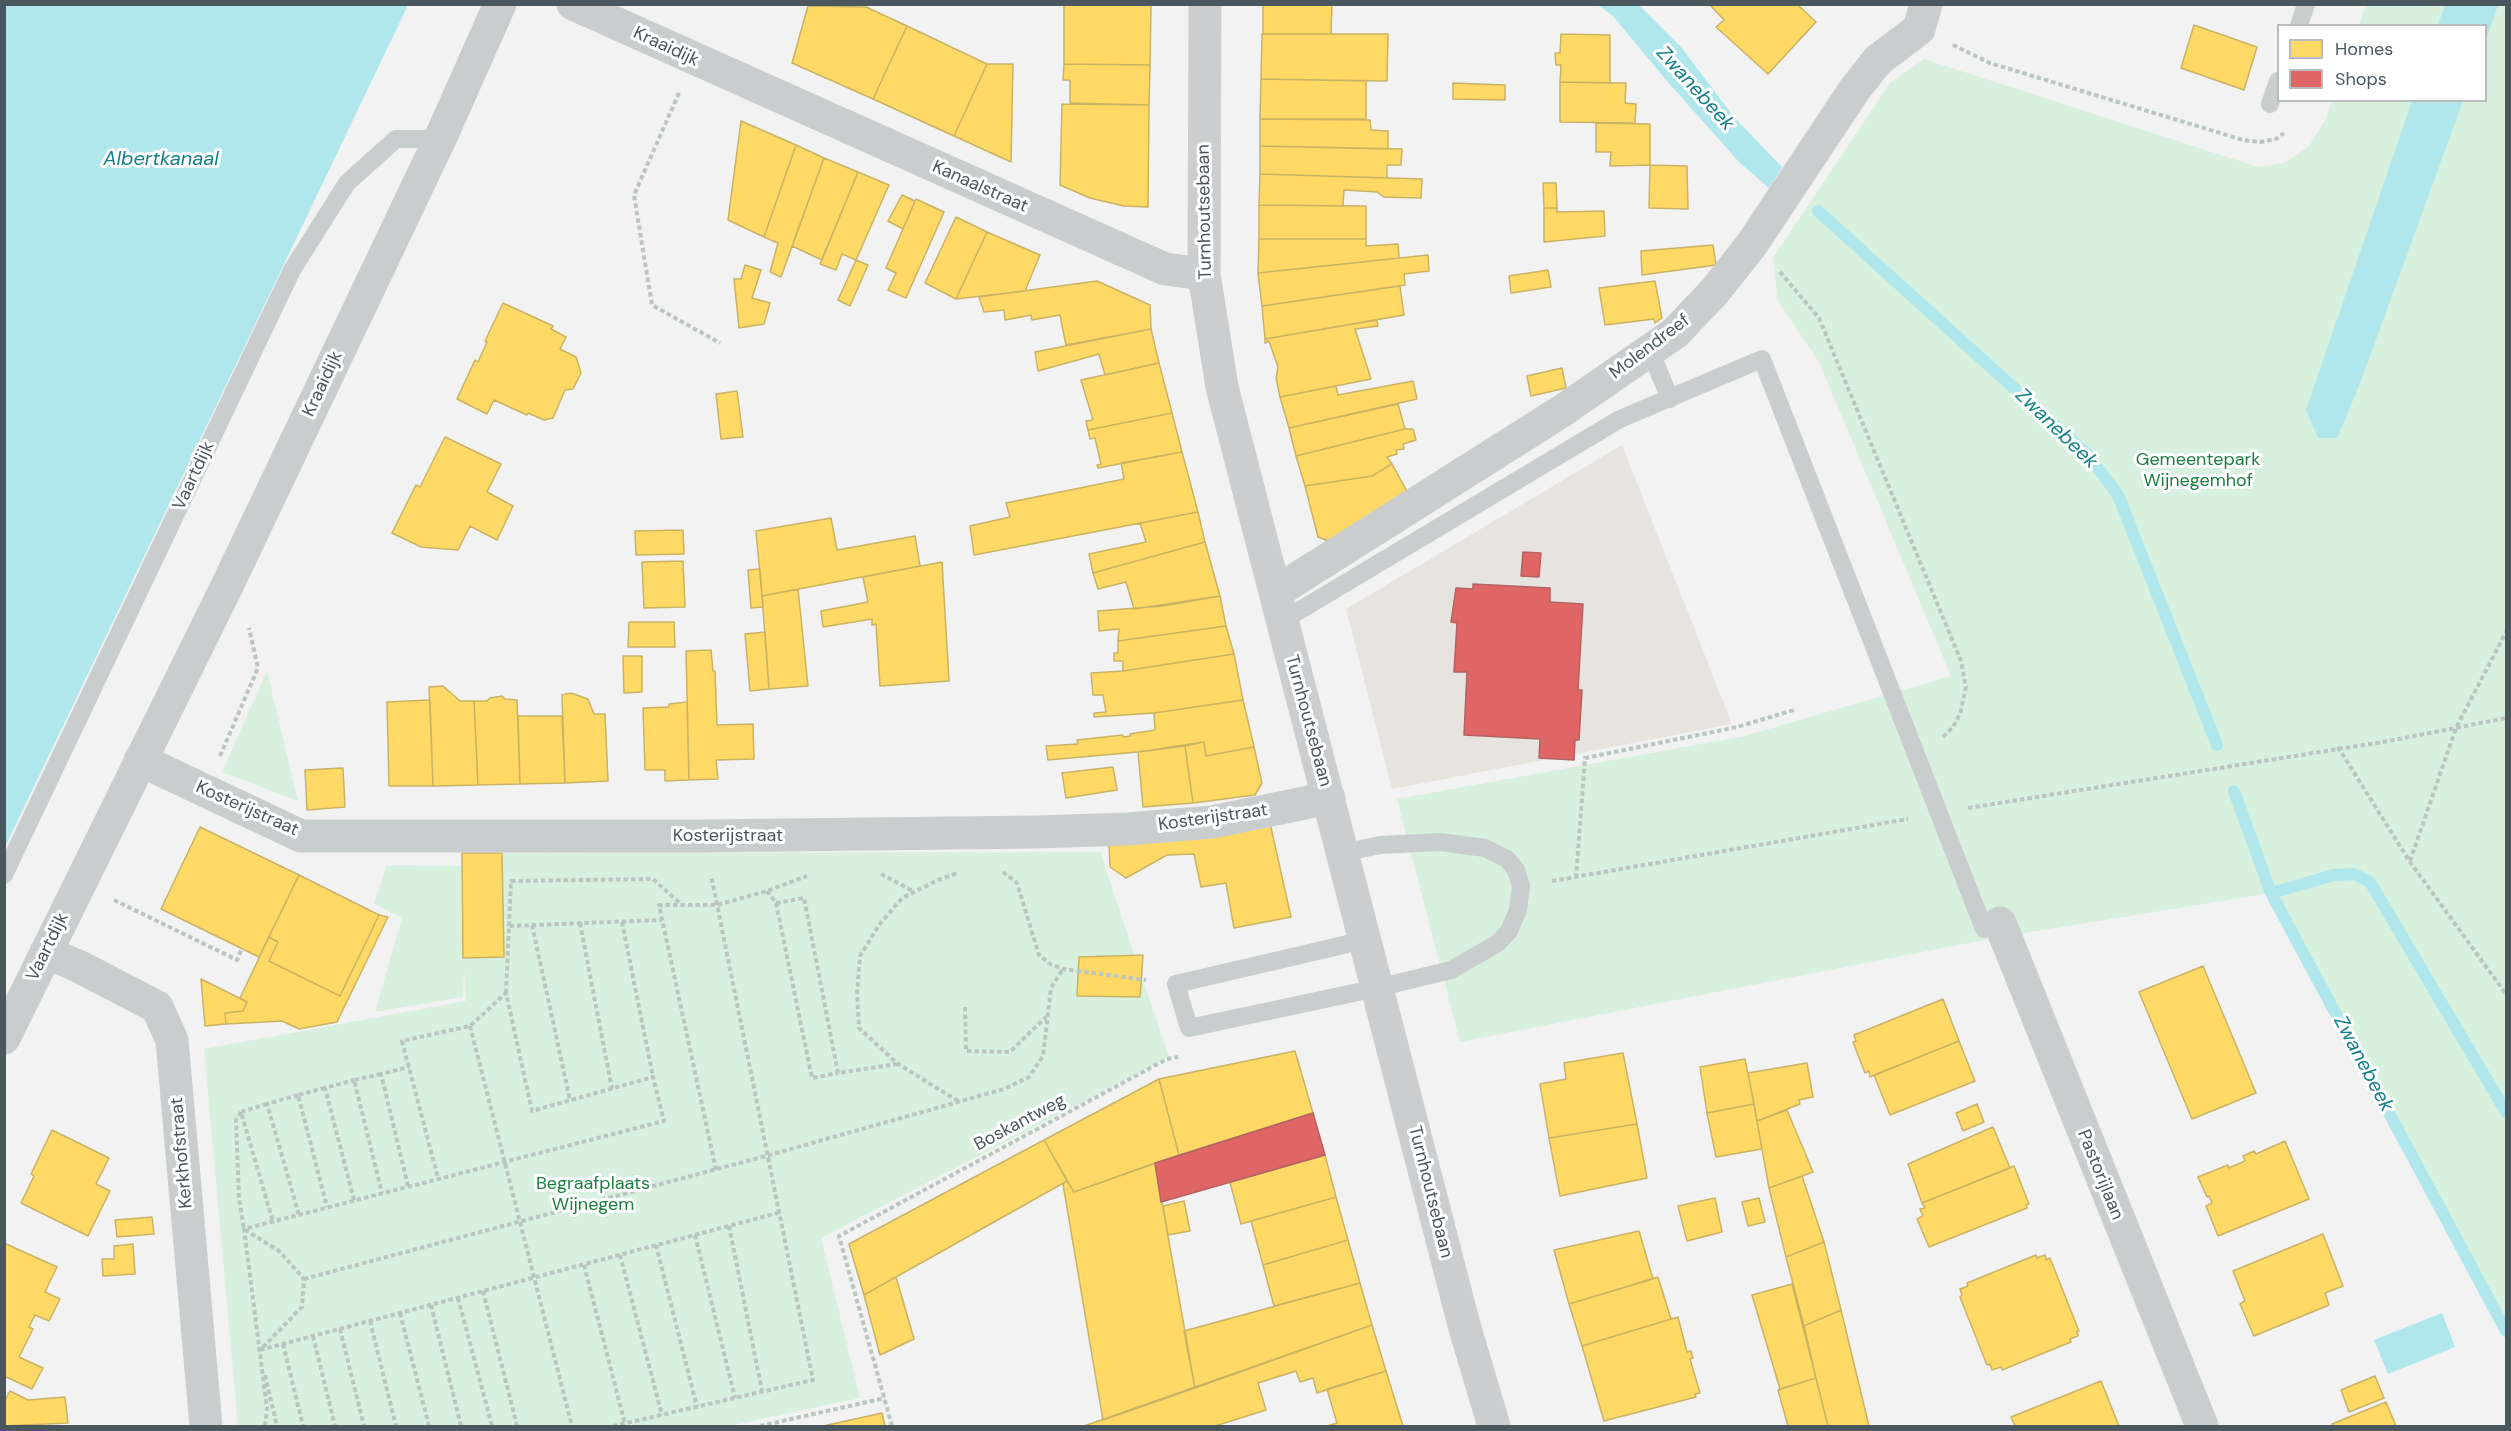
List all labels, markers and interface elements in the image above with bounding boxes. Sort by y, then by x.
street label: Kraaidijk [630,22,702,72]
legend [2277,24,2487,102]
text: Homes [2335,37,2393,61]
water label: Zwanebeek [1651,42,1739,136]
text: Shops [2335,67,2387,91]
street label: Turnhoutsebaan [1193,144,1217,280]
water label: Albertkanaal [103,148,219,172]
street label: Kanaalstraat [929,156,1031,218]
street label: Molendreef [1606,310,1694,384]
street label: Kraaidijk [298,348,348,420]
water label: Zwanebeek [2010,384,2102,474]
street label: Vaartdijk [169,438,219,514]
park label: Gemeentepark Wijnegemhof [2136,449,2260,492]
street label: Turnhoutsebaan [1280,653,1336,789]
street label: Kosterijstraat [192,777,302,841]
street label: Kosterijstraat [1157,800,1269,836]
street label: Kosterijstraat [673,825,783,847]
street label: Vaartdijk [22,909,74,985]
water label: Zwanebeek [2328,1012,2398,1116]
street label: Boskantweg [971,1090,1069,1156]
street label: Kerkhofstraat [166,1097,198,1209]
street label: Turnhoutsebaan [1403,1124,1457,1260]
street label: Pastorijlaan [2072,1127,2128,1223]
park label: Begraafplaats Wijnegem [536,1173,650,1216]

